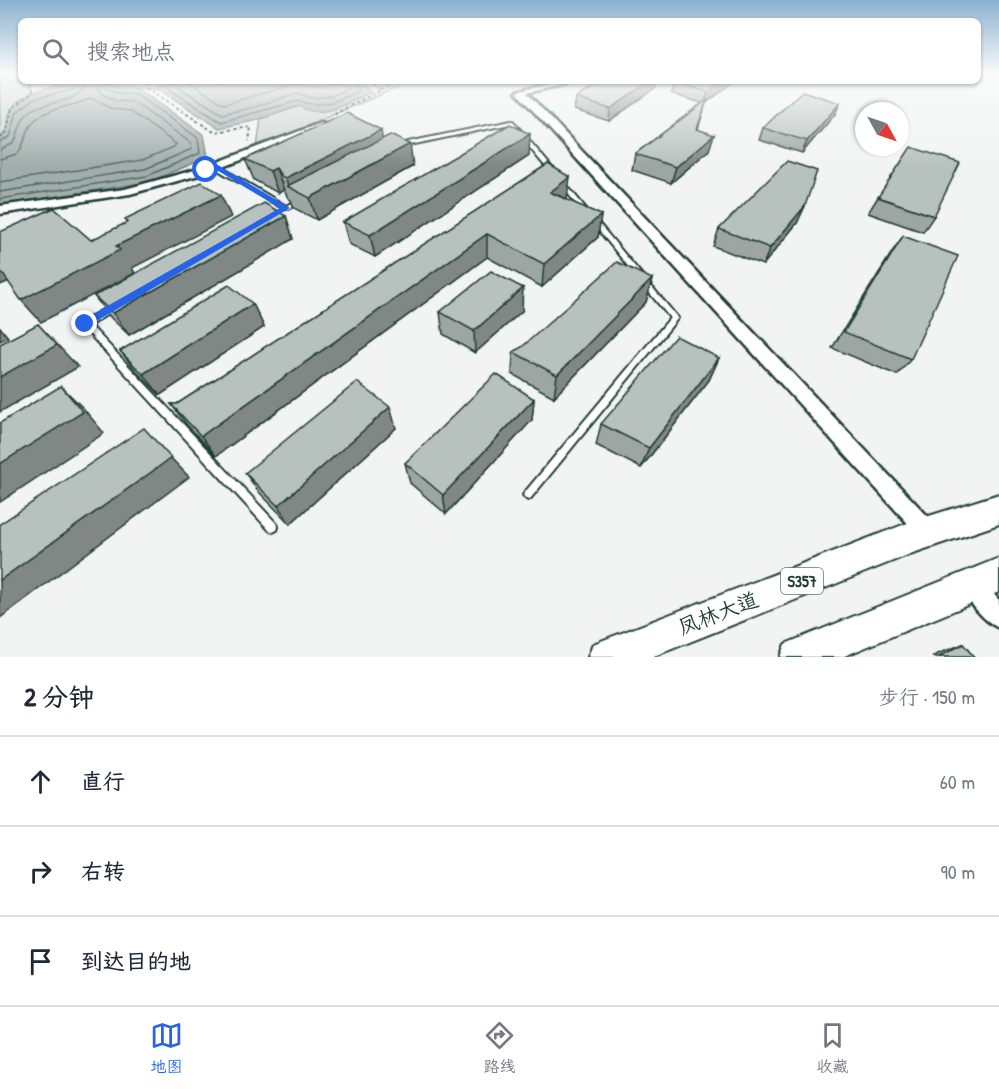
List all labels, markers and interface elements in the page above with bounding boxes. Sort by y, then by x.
search box [18,18,981,84]
icon: search [39,35,72,68]
text: 搜索地点 [87,36,175,66]
north arrow [855,102,909,156]
route start [192,156,218,182]
route end [71,310,97,336]
road number: S357 [781,568,823,594]
street label: 凤林大道 [674,584,762,642]
text: 2 分钟 [24,679,94,714]
text: 步行 · 150 m [879,683,975,710]
icon: ahead [24,765,57,798]
text: 直行 [81,766,125,796]
text: 60 m [940,768,975,795]
icon: right [24,855,57,888]
text: 右转 [81,856,125,886]
text: 90 m [941,858,975,885]
icon: arrive [24,945,57,978]
text: 到达目的地 [81,946,191,976]
tab: 地图 [150,1019,183,1077]
tab: 路线 [483,1019,516,1077]
tab: 收藏 [816,1019,849,1077]

